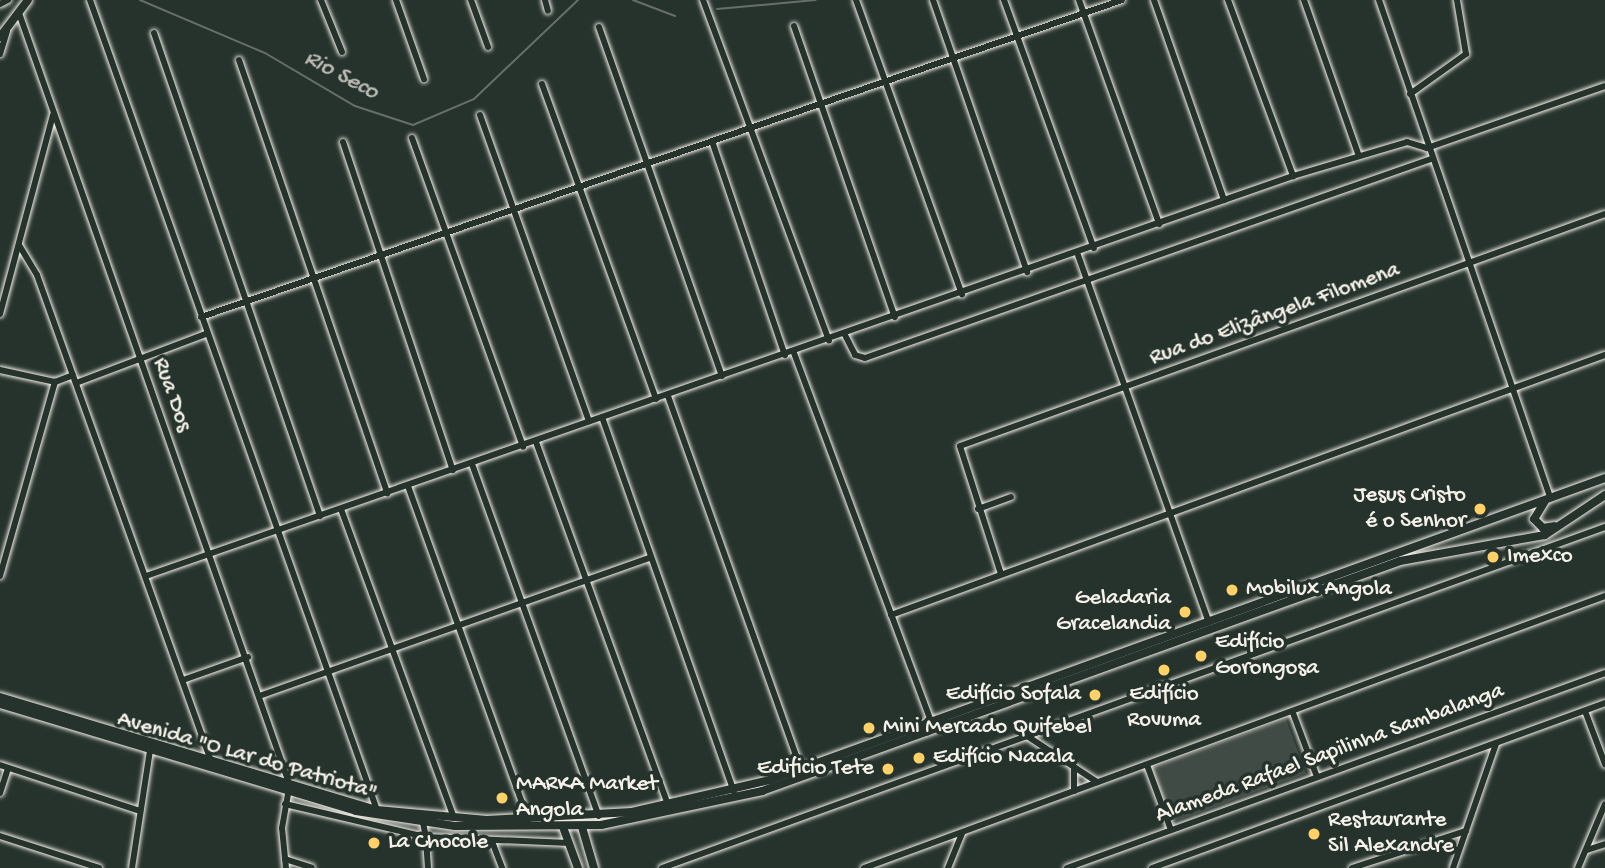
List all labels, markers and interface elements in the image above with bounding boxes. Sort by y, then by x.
water label: Rio Seco [299,44,383,108]
street label: Rua do Elizângela Filomena [1146,257,1404,373]
street label: Rua Dos [145,354,197,436]
place label: Jesus Cristo é o Senhor [1353,482,1466,536]
marker: Jesus Cristo é o Senhor [1472,501,1488,517]
place label: Imexco [1507,543,1573,571]
marker: Imexco [1485,549,1501,565]
place label: Mobilux Angola [1246,576,1392,604]
marker: Mobilux Angola [1224,582,1240,598]
place label: Geladaria Gracelandia [1056,585,1171,639]
marker: Geladaria Gracelandia [1177,604,1193,620]
place label: Edifício Gorongosa [1215,629,1319,683]
marker: Edifício Gorongosa [1193,648,1209,664]
marker: Edifício Rovuma [1156,662,1172,678]
street label: Alameda Rafael Sapilinha Sambalanga [1152,678,1508,830]
place label: Edifício Sofala [946,681,1081,709]
place label: Edifício Rovuma [1127,681,1201,735]
marker: Edifício Sofala [1087,687,1103,703]
street label: Avenida "O Lar do Patriota" [114,707,380,807]
place label: Mini Mercado Quifebel [883,714,1092,742]
marker: Mini Mercado Quifebel [861,720,877,736]
place label: Edifício Nacala [933,744,1074,772]
marker: Edifício Nacala [911,750,927,766]
place label: Edificio Tete [757,755,874,783]
marker: Edificio Tete [880,761,896,777]
place label: MARKA Market Angola [516,771,658,825]
marker: MARKA Market Angola [494,790,510,806]
place label: Restaurante Sil Alexandre [1328,807,1454,861]
marker: Restaurante Sil Alexandre [1306,826,1322,842]
place label: La Chocole [388,829,488,857]
marker: La Chocole [366,835,382,851]

